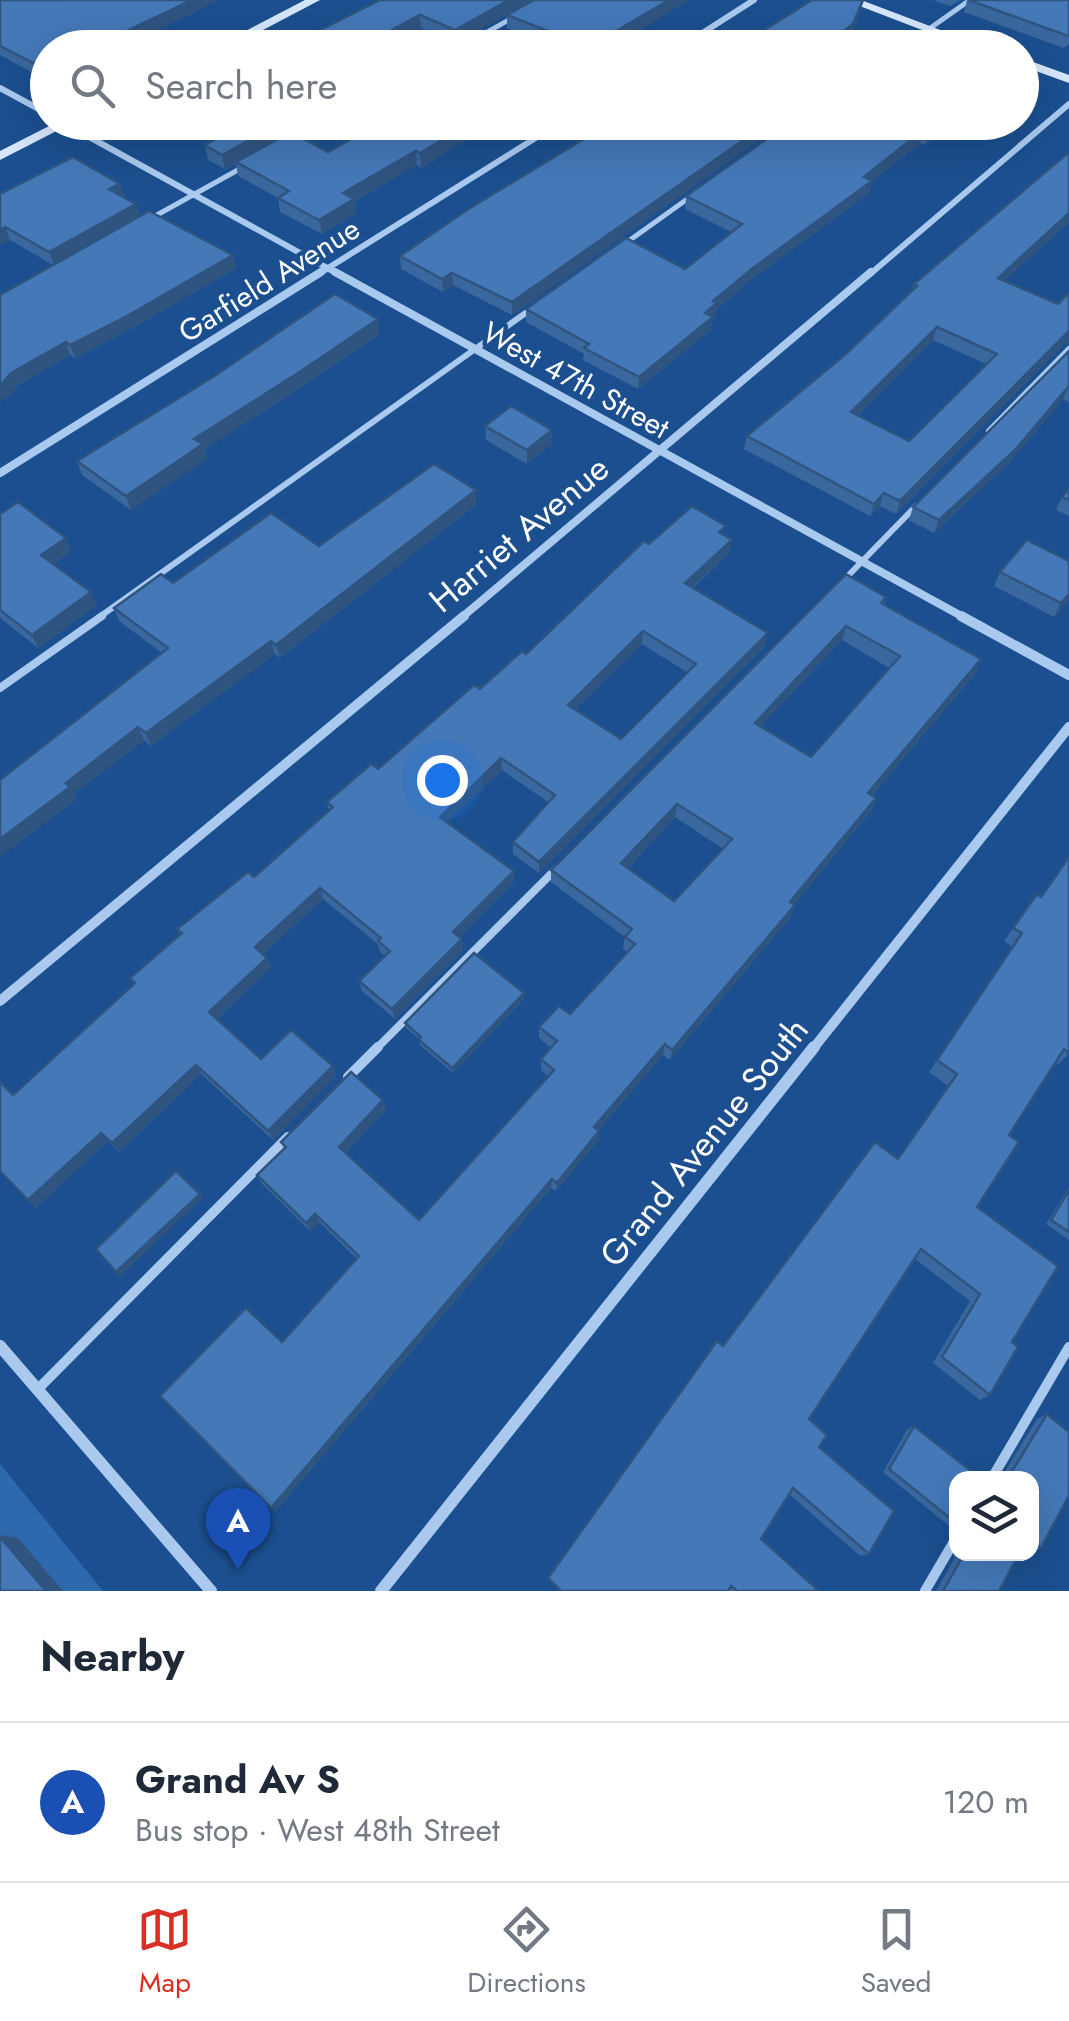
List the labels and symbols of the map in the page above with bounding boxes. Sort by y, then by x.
street label: Garfield Avenue [170,207,368,353]
street label: West 47th Street [475,311,678,450]
street label: Harriet Avenue [418,444,620,624]
your location [417,755,468,806]
street label: Grand Avenue South [588,1007,820,1277]
pin: A [206,1488,270,1570]

